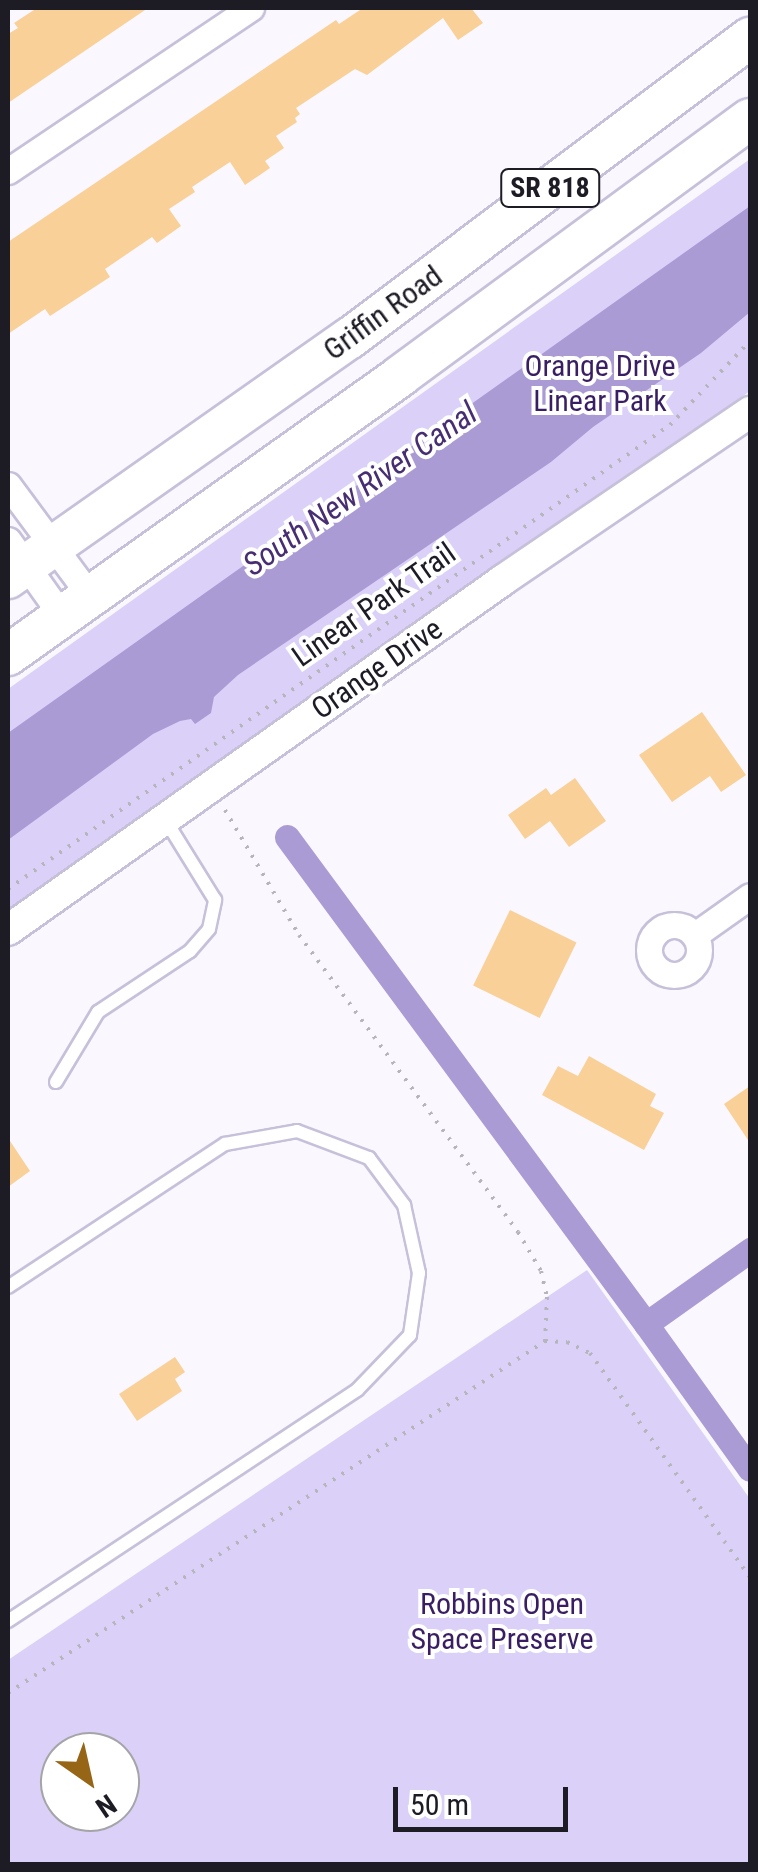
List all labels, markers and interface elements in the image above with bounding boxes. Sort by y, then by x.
road number: SR 818 [500,165,600,211]
street label: Griffin Road [317,258,449,368]
park label: Orange Drive Linear Park [524,348,676,418]
water label: South New River Canal [236,394,484,584]
street label: Linear Park Trail [285,535,463,675]
street label: Orange Drive [305,611,449,727]
park label: Robbins Open Space Preserve [411,1586,593,1656]
north arrow [40,1732,140,1832]
scale bar [398,1767,573,1829]
text: N [90,1787,122,1824]
text: 50 m [410,1787,469,1822]

